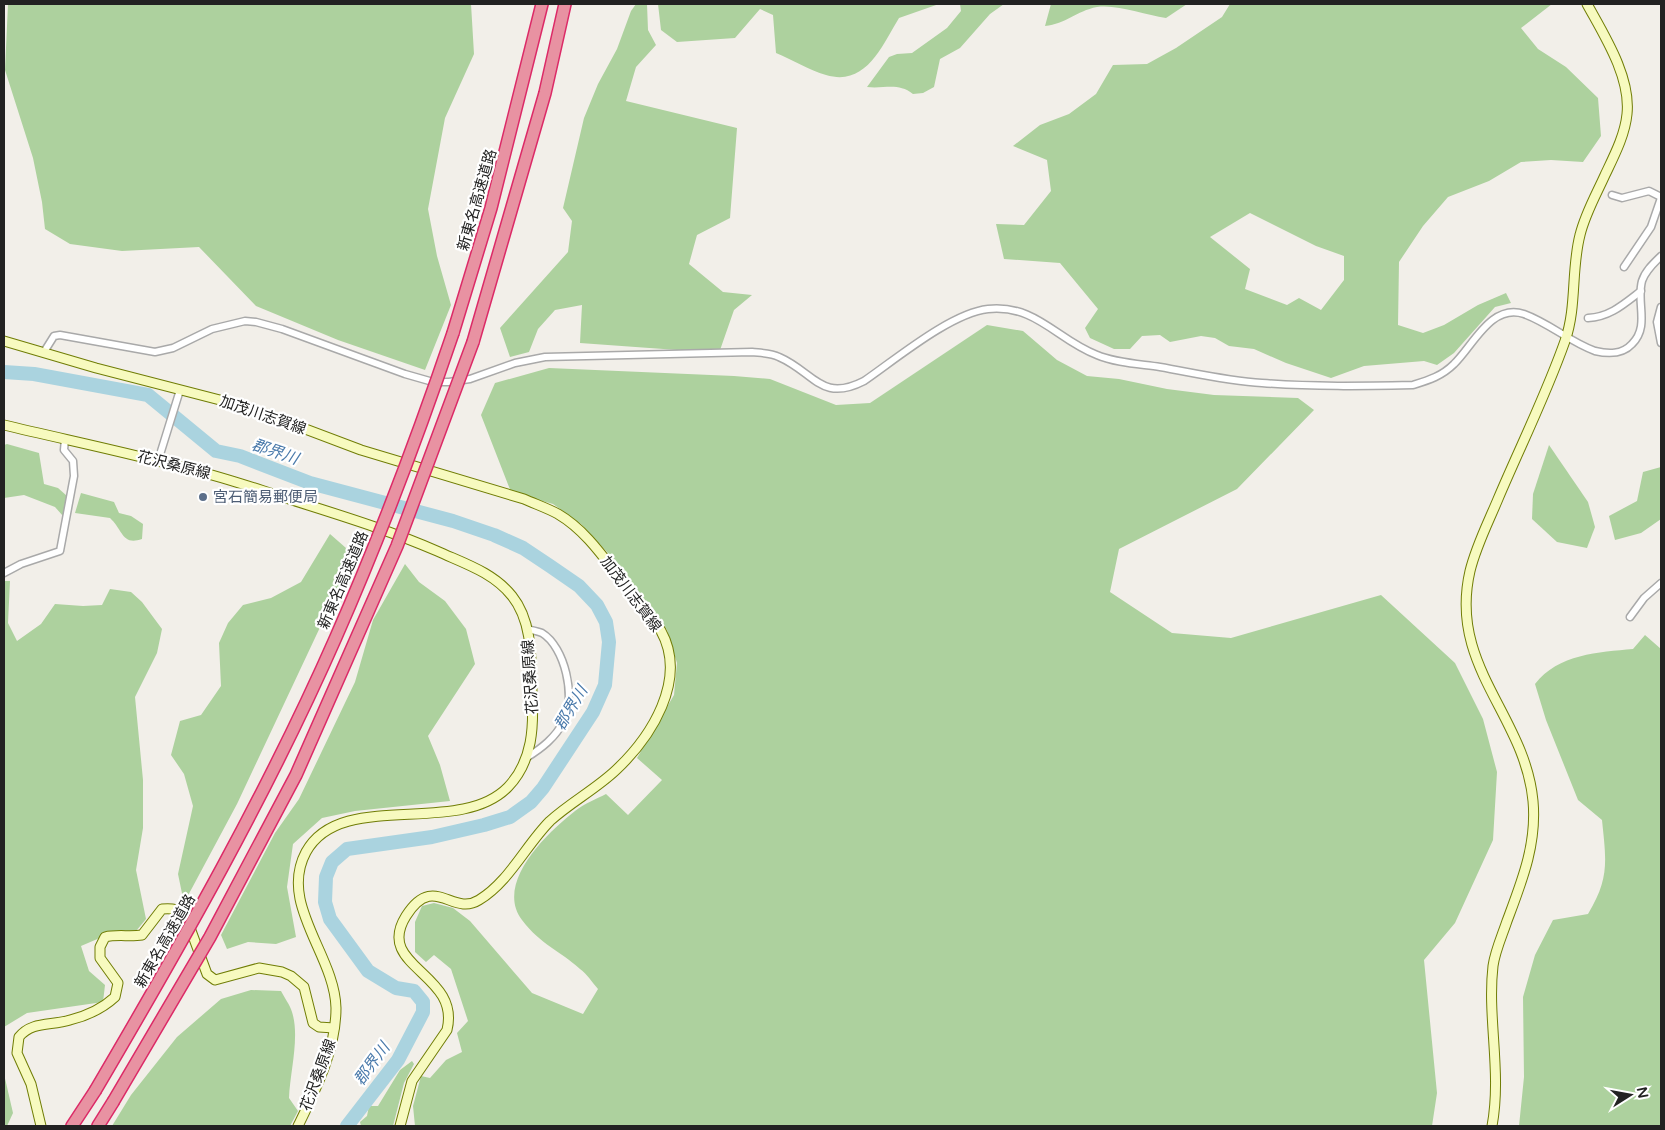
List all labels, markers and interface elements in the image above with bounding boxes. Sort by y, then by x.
street label: 新東名高速道路 [454,147,500,253]
street label: 加茂川志賀線 [218,392,308,438]
water label: 郡界川 [249,435,303,470]
street label: 花沢桑原線 [135,447,213,483]
place label: 宮石簡易郵便局 [213,488,318,506]
marker: 宮石簡易郵便局 [197,491,209,503]
street label: 新東名高速道路 [314,528,372,632]
street label: 加茂川志賀線 [597,553,665,635]
street label: 花沢桑原線 [518,639,542,715]
water label: 郡界川 [550,681,593,734]
street label: 新東名高速道路 [131,891,199,991]
street label: 花沢桑原線 [297,1037,339,1113]
water label: 郡界川 [350,1037,395,1089]
north arrow [1605,1070,1655,1120]
text: N [1633,1085,1652,1100]

